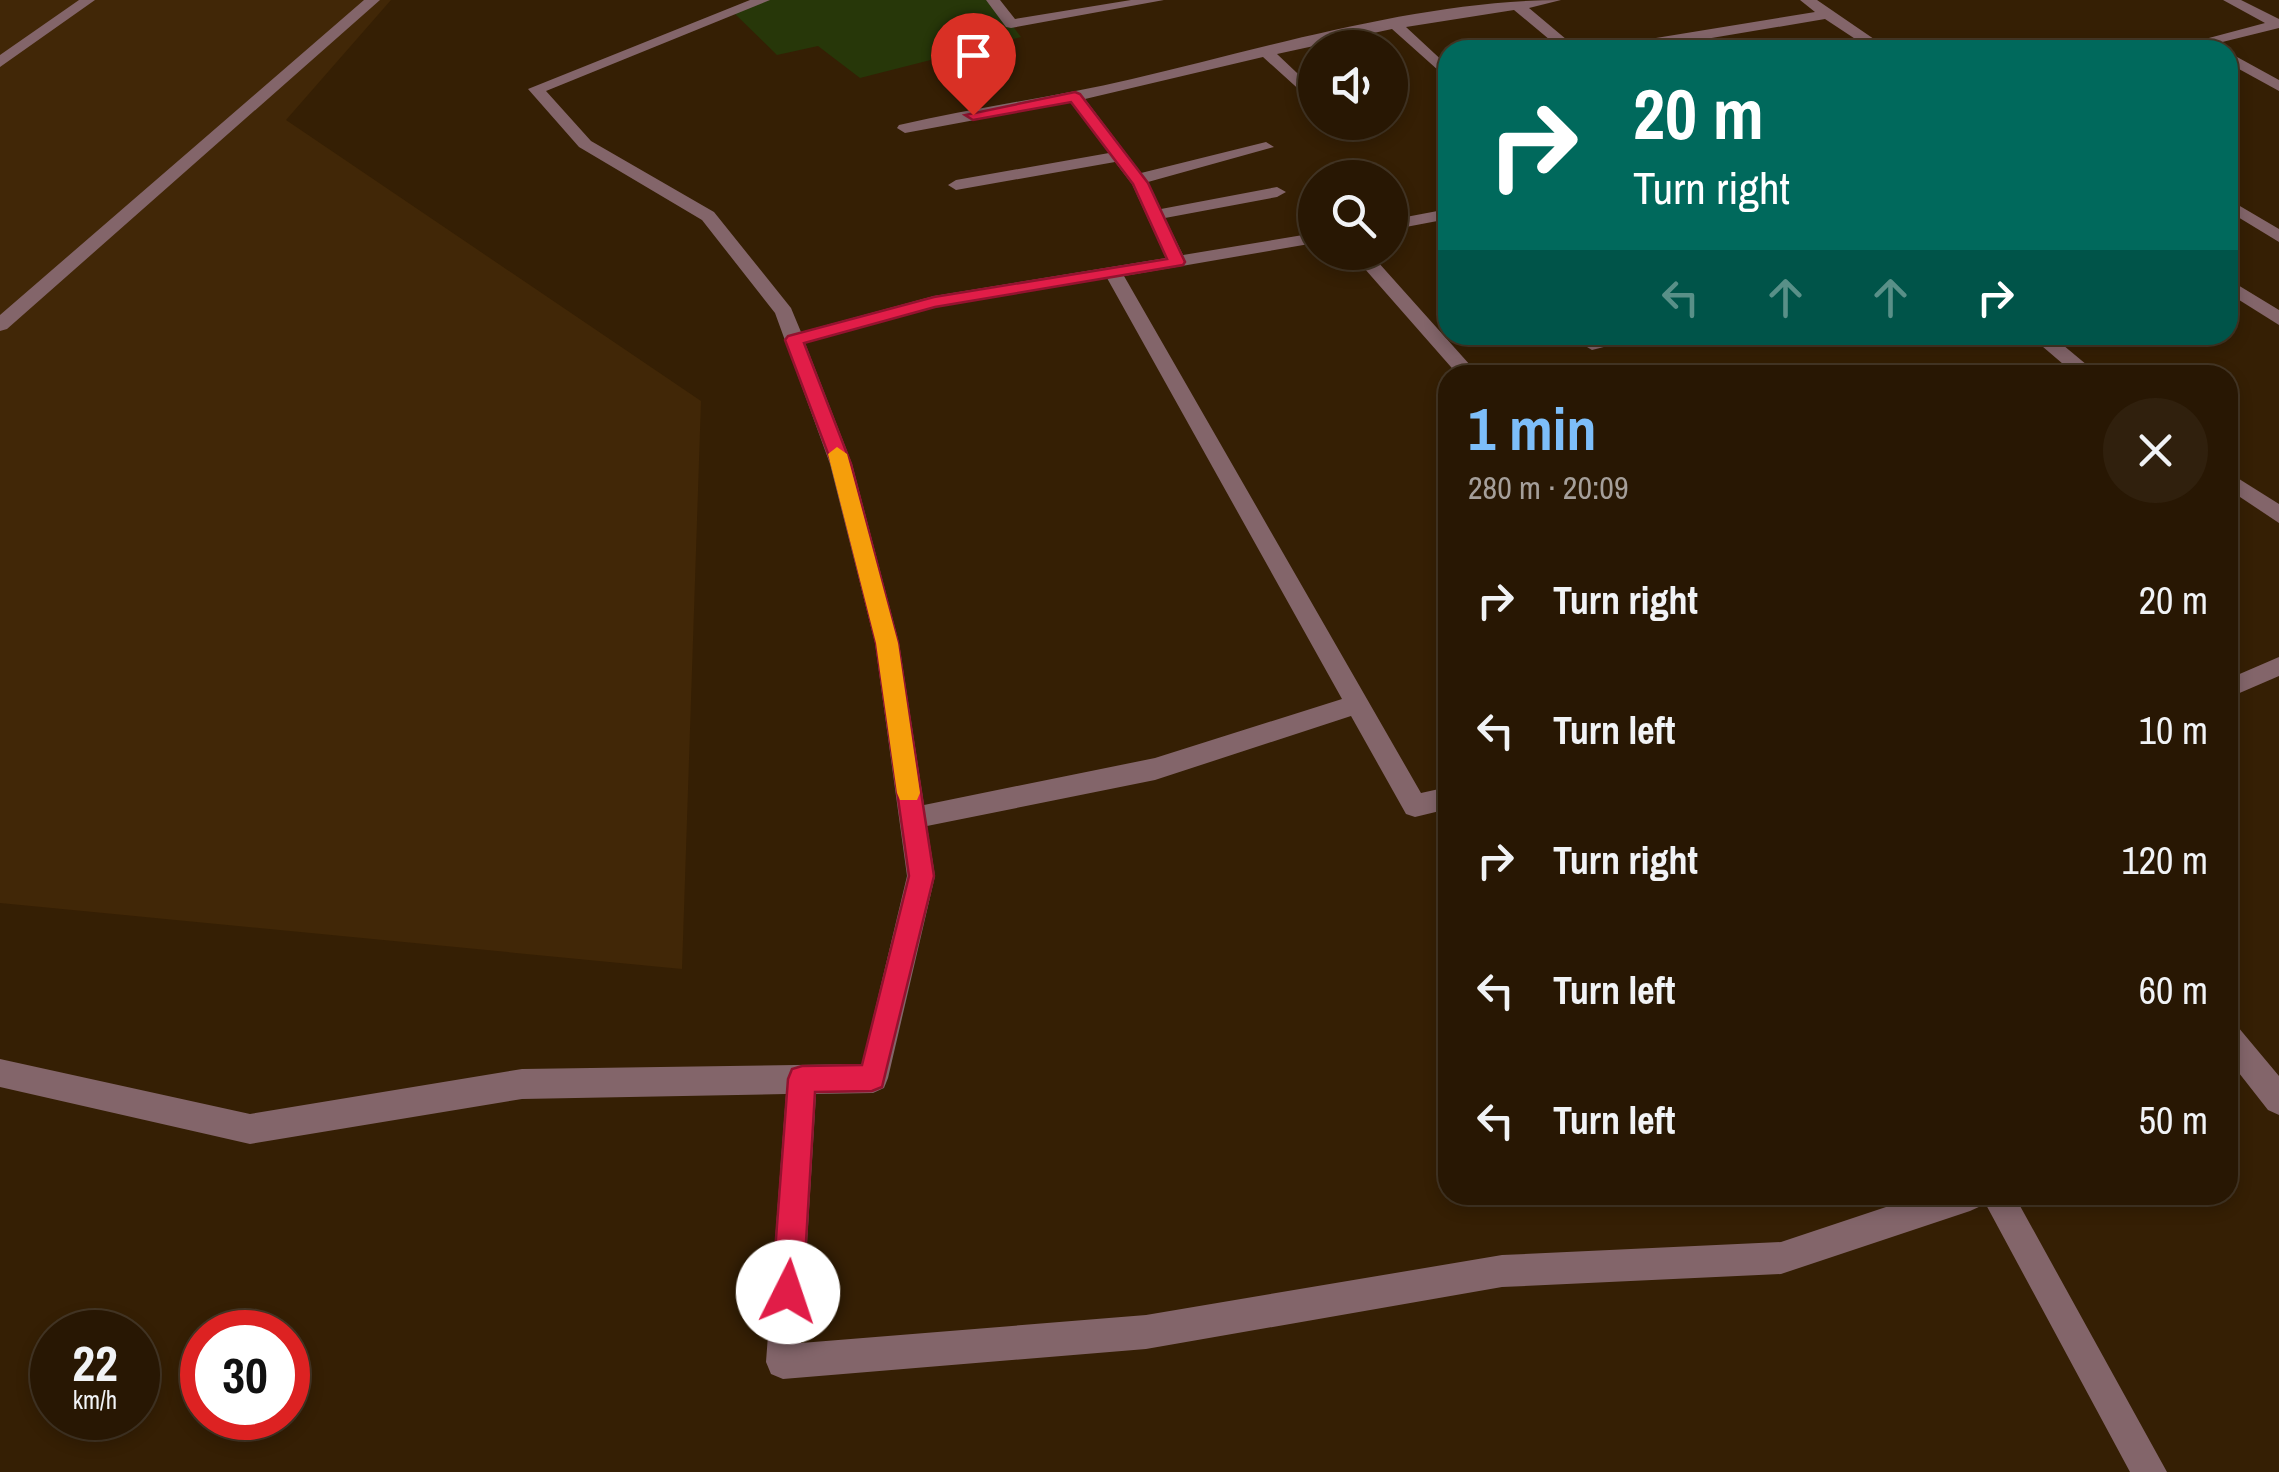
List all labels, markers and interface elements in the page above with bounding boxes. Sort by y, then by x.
pin [931,13,1016,116]
icon: arrive [946,28,1001,83]
map controls [1298,30,1408,270]
button: sound [1298,30,1408,140]
text: 20 m [1633,67,1764,161]
icon: right [1468,80,1598,210]
text: Turn right [1633,157,1790,218]
button: search [1298,160,1408,270]
icon: left [1653,270,1708,325]
icon: ahead [1758,270,1813,325]
icon: ahead [1863,270,1918,325]
icon: right [1968,270,2023,325]
text: 1 min [1468,388,1597,469]
button: close [2103,398,2208,503]
text: 280 m · 20:09 [1468,466,1628,509]
icon: right [1468,573,1523,628]
text: Turn right [1553,575,1698,626]
text: 20 m [2139,575,2208,626]
icon: left [1468,703,1523,758]
text: Turn left [1553,705,1675,756]
text: 10 m [2139,705,2208,756]
icon: right [1468,833,1523,888]
text: Turn right [1553,835,1698,886]
text: 120 m [2121,835,2208,886]
icon: left [1468,963,1523,1018]
text: Turn left [1553,965,1675,1016]
text: 60 m [2139,965,2208,1016]
icon: left [1468,1093,1523,1148]
text: Turn left [1553,1095,1675,1146]
text: 50 m [2139,1095,2208,1146]
position arrow [736,1240,840,1344]
speed limit sign: 30 [180,1310,310,1440]
text: 22 [72,1329,118,1397]
text: km/h [73,1383,117,1417]

